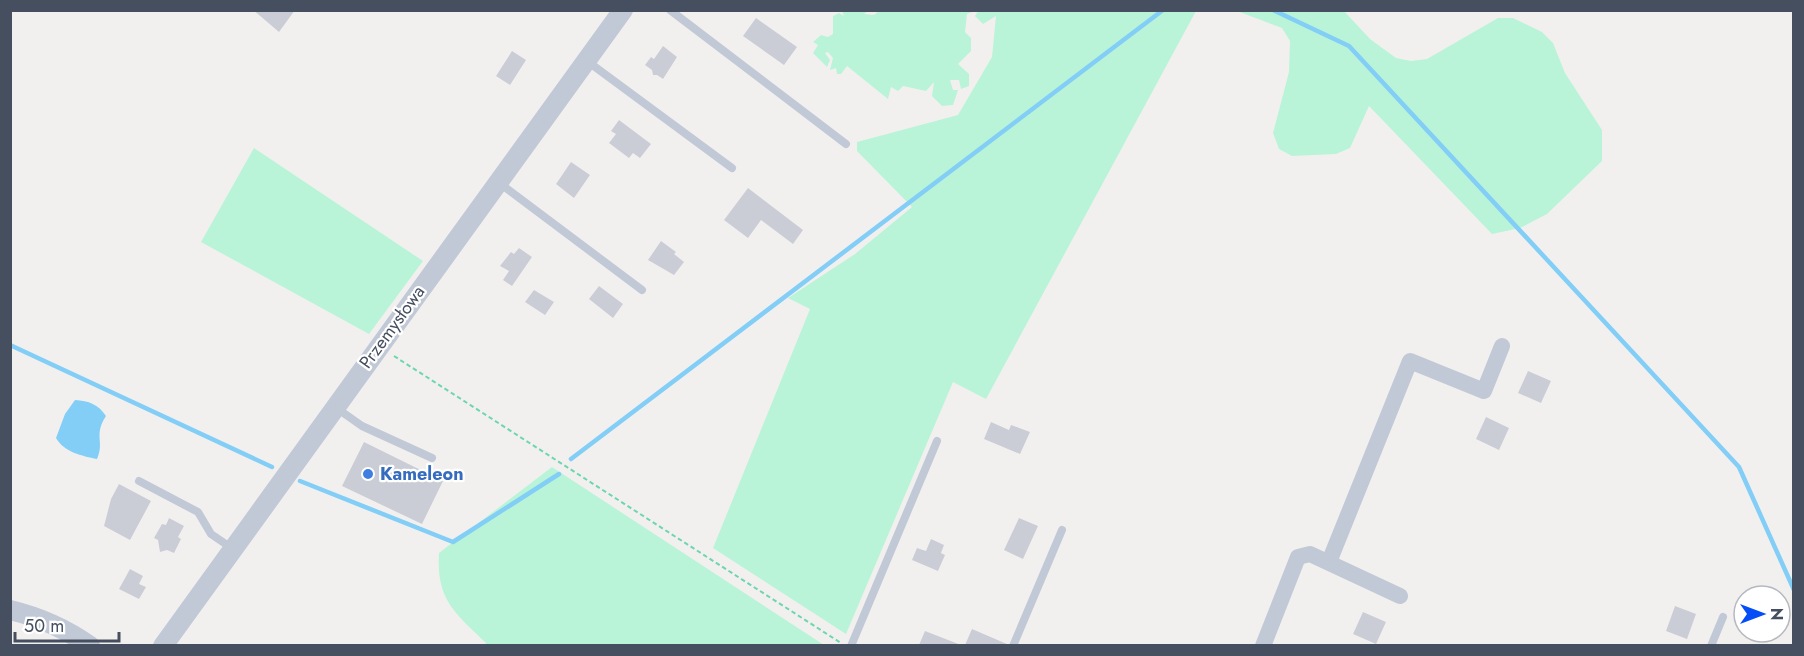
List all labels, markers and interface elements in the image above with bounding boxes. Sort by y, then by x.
street label: Przemysłowa [353,280,431,374]
place label: Kameleon [380,461,464,487]
marker: Kameleon [361,467,375,481]
north arrow [1732,584,1792,644]
scale bar [15,605,118,643]
text: N [1765,608,1788,620]
text: 50 m [24,613,64,639]

